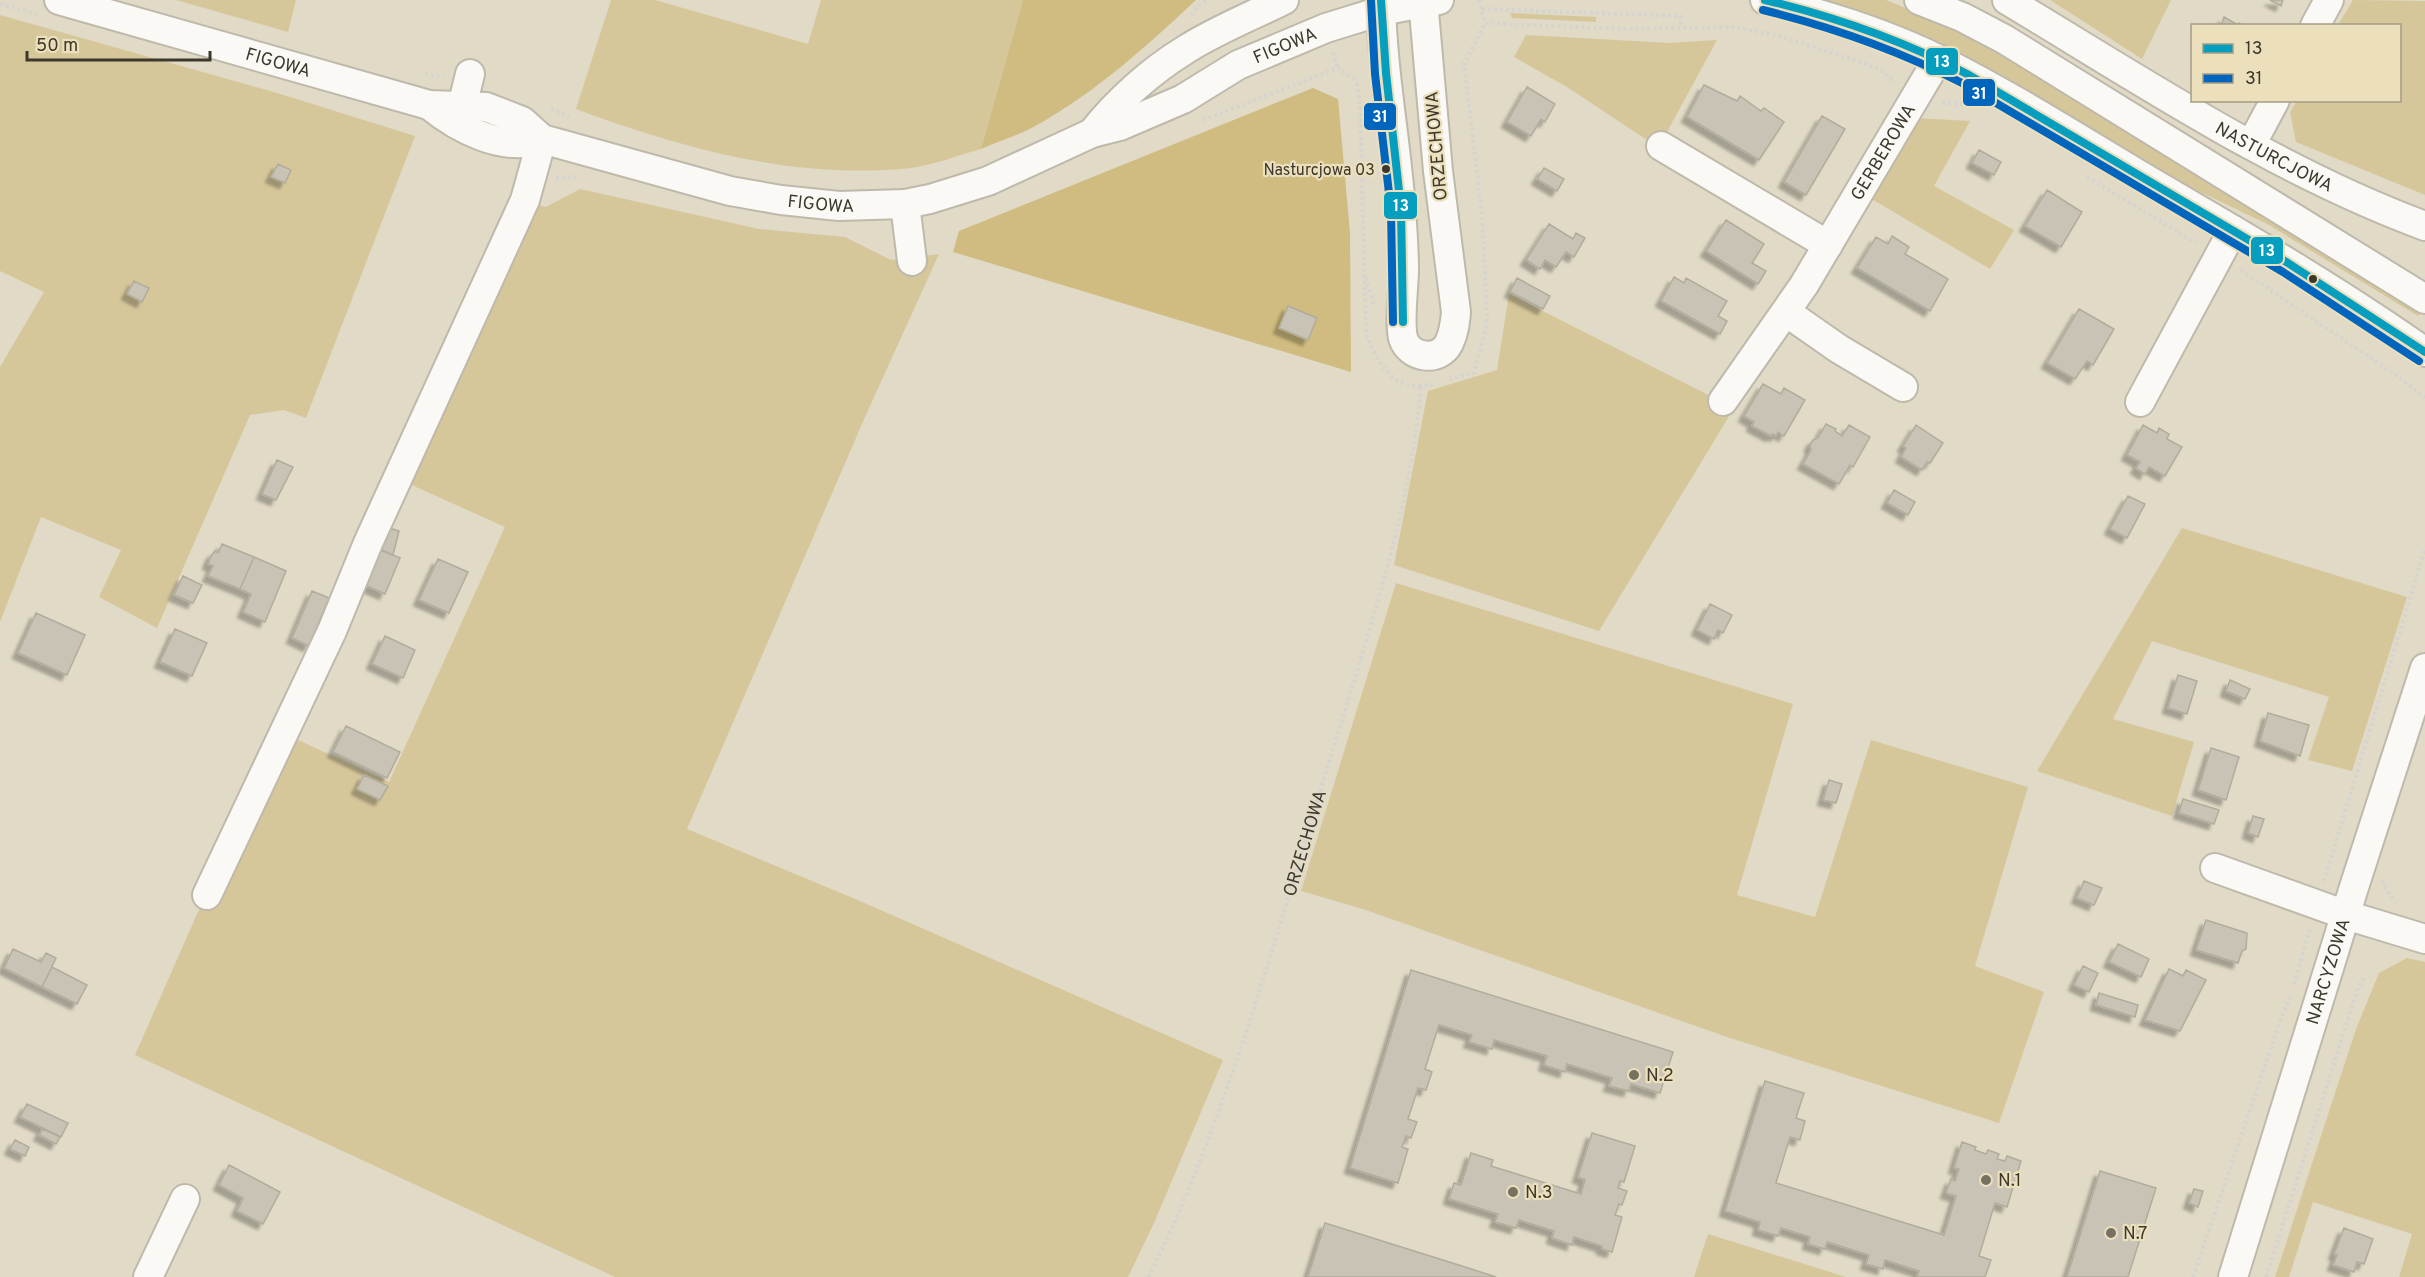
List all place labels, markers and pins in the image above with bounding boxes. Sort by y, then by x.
place label: Nasturcjowa 03 [1264,161,1375,181]
marker: Nasturcjowa 03 [1380,163,1392,175]
unlabelled marker [2307,273,2319,285]
place label: N.2 [1646,1065,1674,1088]
marker: N.2 [1627,1068,1641,1082]
place label: N.1 [1998,1170,2021,1193]
marker: N.1 [1979,1173,1993,1187]
place label: N.3 [1525,1182,1553,1205]
marker: N.3 [1506,1185,1520,1199]
place label: N.7 [2123,1223,2147,1246]
marker: N.7 [2104,1226,2118,1240]

